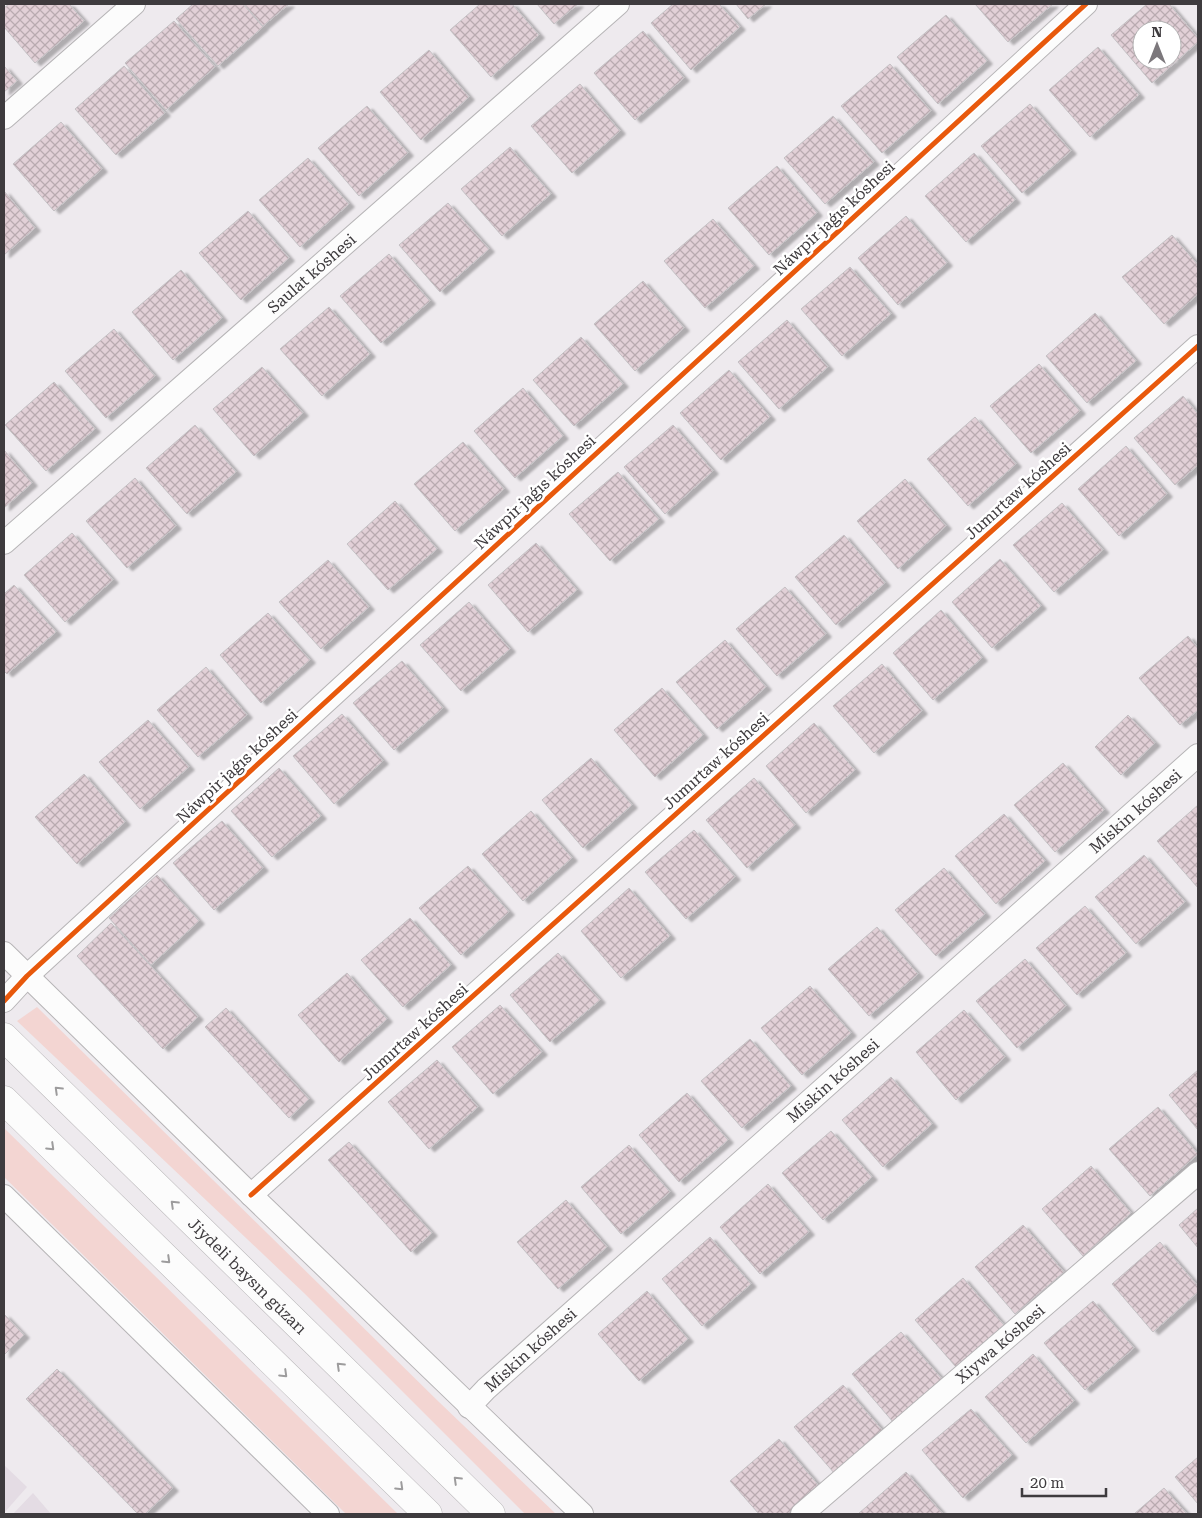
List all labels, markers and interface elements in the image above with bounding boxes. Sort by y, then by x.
north arrow [1132,20,1182,70]
text: N [1152,24,1163,40]
street label: Náwpir jaǵıs kóshesi [769,157,899,279]
street label: Saulat kóshesi [263,229,359,317]
street label: Náwpir jaǵıs kóshesi [470,431,600,553]
street label: Jumırtaw kóshesi [961,439,1075,543]
street label: Náwpir jaǵıs kóshesi [172,705,302,827]
street label: Jumırtaw kóshesi [659,709,773,813]
street label: Miskin kóshesi [1085,765,1185,857]
street label: Jumırtaw kóshesi [358,980,472,1084]
street label: Miskin kóshesi [783,1034,883,1126]
one-way arrow [55,1087,64,1096]
one-way arrow [45,1141,54,1150]
one-way arrow [171,1201,180,1210]
street label: Jiydeli baysın gúzarı [184,1213,311,1338]
one-way arrow [162,1254,171,1263]
street label: Xiywa kóshesi [951,1300,1048,1387]
street label: Miskin kóshesi [480,1304,580,1395]
one-way arrow [337,1363,346,1372]
one-way arrow [278,1368,287,1377]
scale bar [1022,1466,1106,1498]
text: 20 m [1030,1474,1065,1492]
one-way arrow [453,1477,462,1486]
one-way arrow [394,1481,403,1490]

